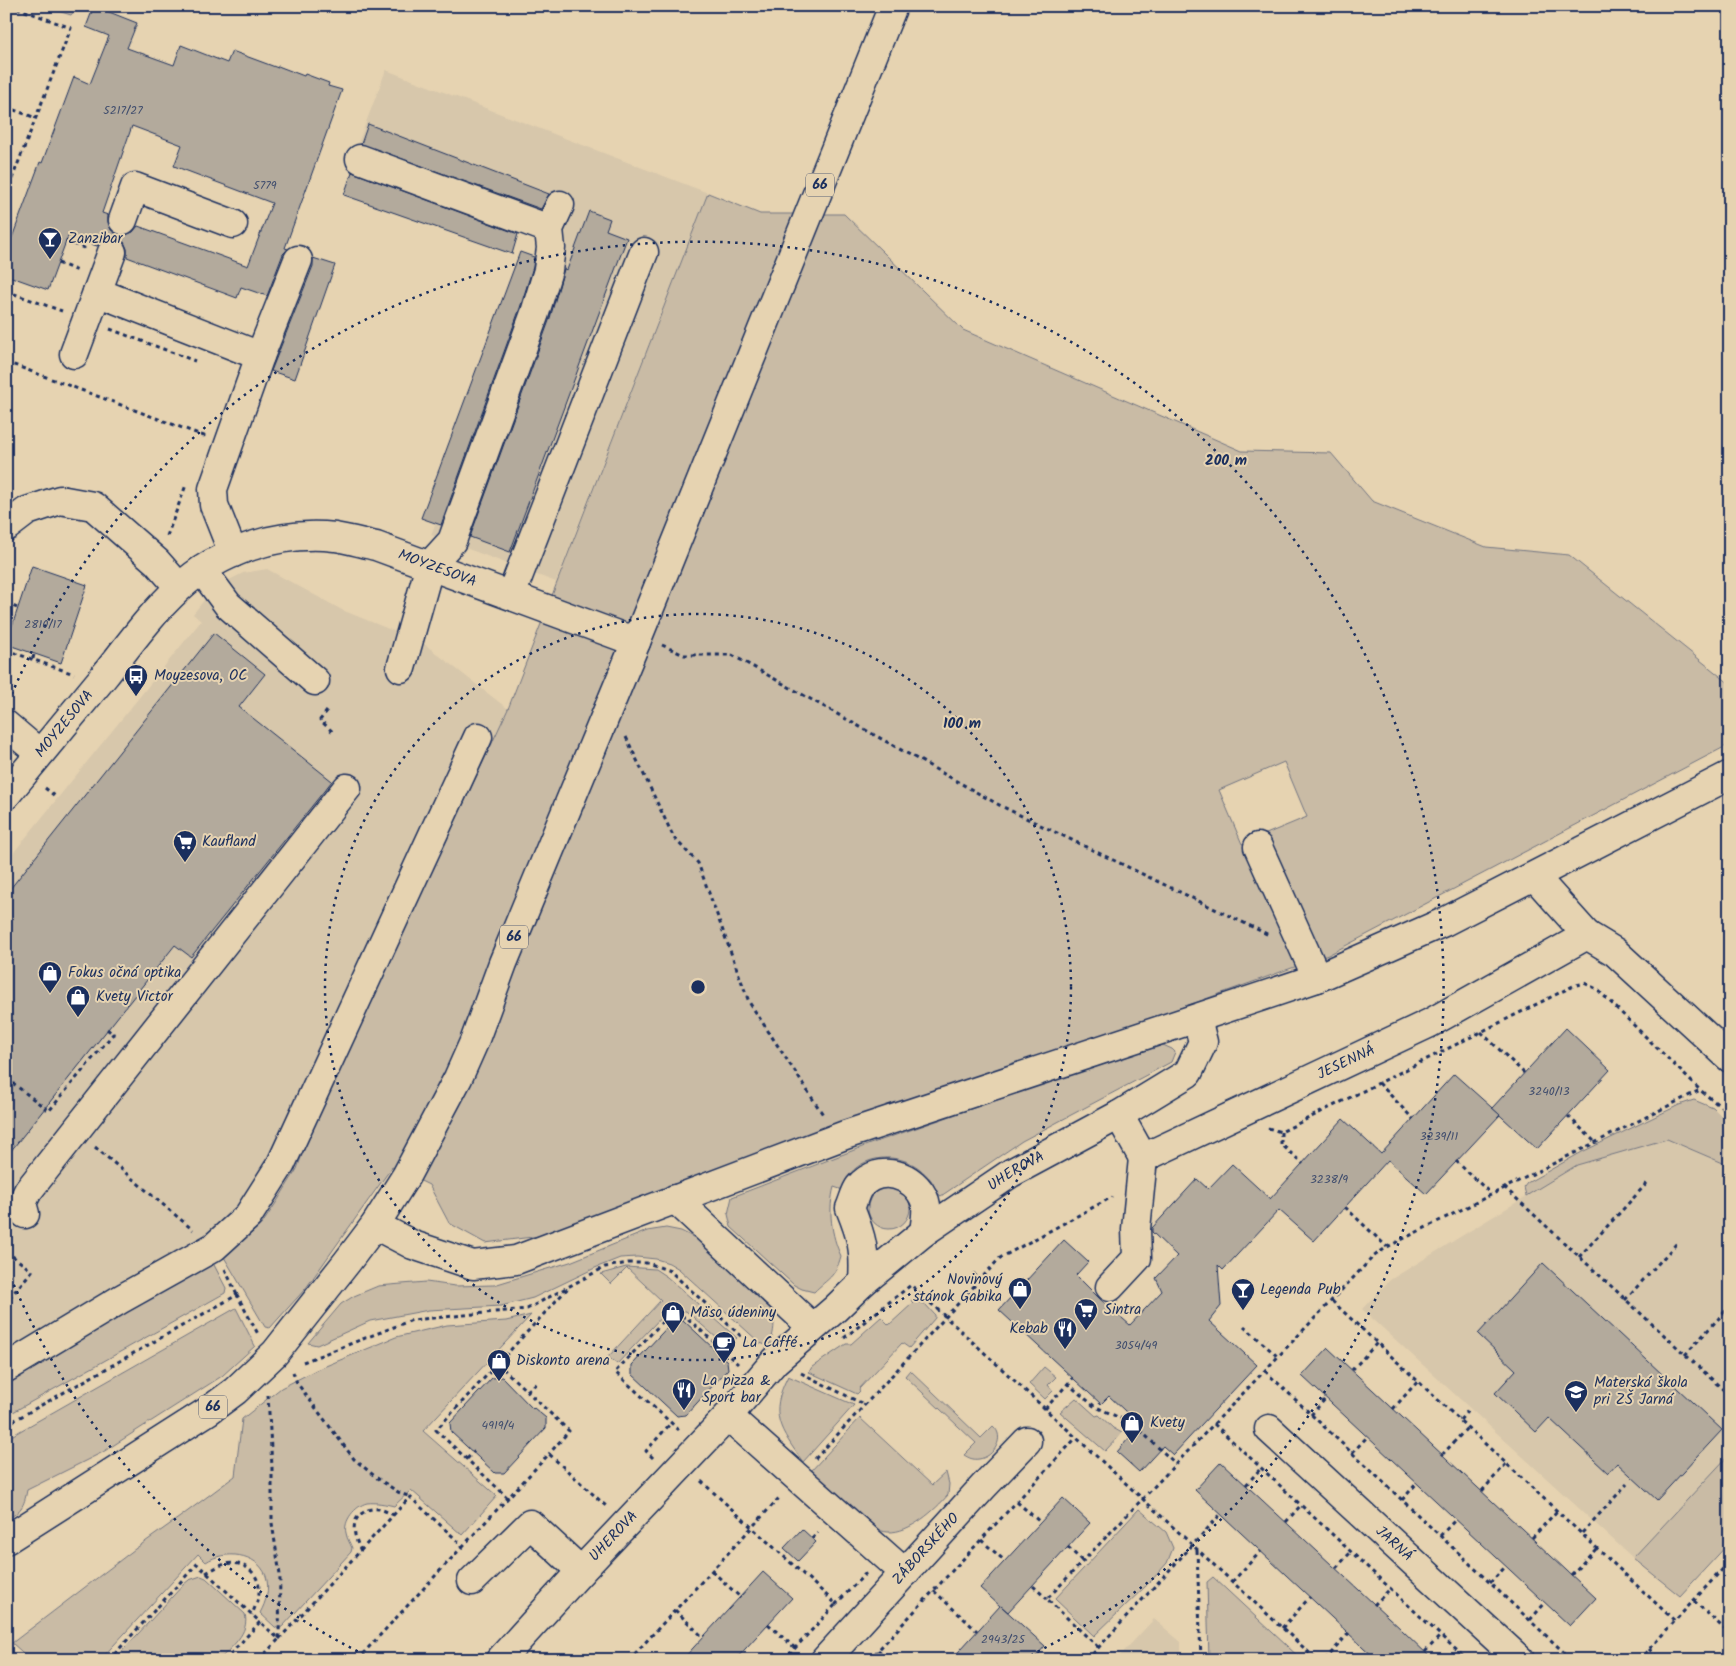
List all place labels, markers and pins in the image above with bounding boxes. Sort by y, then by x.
bar icon: Zanzibar [37,226,63,260]
place label: Zanzibar [68,227,123,251]
bus stop icon: Moyzesova, OC [123,663,149,697]
place label: Moyzesova, OC [154,664,247,688]
supermarket icon: Kaufland [172,829,198,863]
place label: Kaufland [202,830,256,854]
shop icon: Fokus očná optika [37,960,63,994]
place label: Fokus očná optika [68,961,181,985]
centre of rings [689,978,707,996]
shop icon: Kvety Victor [65,984,91,1018]
place label: Kvety Victor [96,985,174,1009]
place label: Novinový stánok Gabika [913,1268,1003,1309]
shop icon: Novinový stánok Gabika [1007,1276,1033,1310]
bar icon: Legenda Pub [1230,1277,1256,1311]
place label: Legenda Pub [1260,1278,1341,1302]
supermarket icon: Sintra [1073,1297,1099,1331]
place label: Sintra [1104,1298,1141,1322]
shop icon: Mäso údeniny [660,1300,686,1334]
place label: Mäso údeniny [690,1301,777,1325]
restaurant icon: Kebab [1052,1316,1078,1350]
place label: Kebab [1010,1317,1048,1341]
cafe icon: La Caffé [711,1330,737,1364]
place label: La Caffé [742,1331,799,1355]
shop icon: Diskonto arena [486,1348,512,1382]
place label: Diskonto arena [516,1349,610,1373]
place label: La pizza & Sport bar [702,1369,771,1410]
place label: Materská škola pri ZŠ Jarná [1593,1371,1688,1412]
restaurant icon: La pizza & Sport bar [671,1377,697,1411]
school or university icon: Materská škola pri ZŠ Jarná [1563,1379,1589,1413]
shop icon: Kvety [1119,1410,1145,1444]
place label: Kvety [1150,1411,1186,1435]

